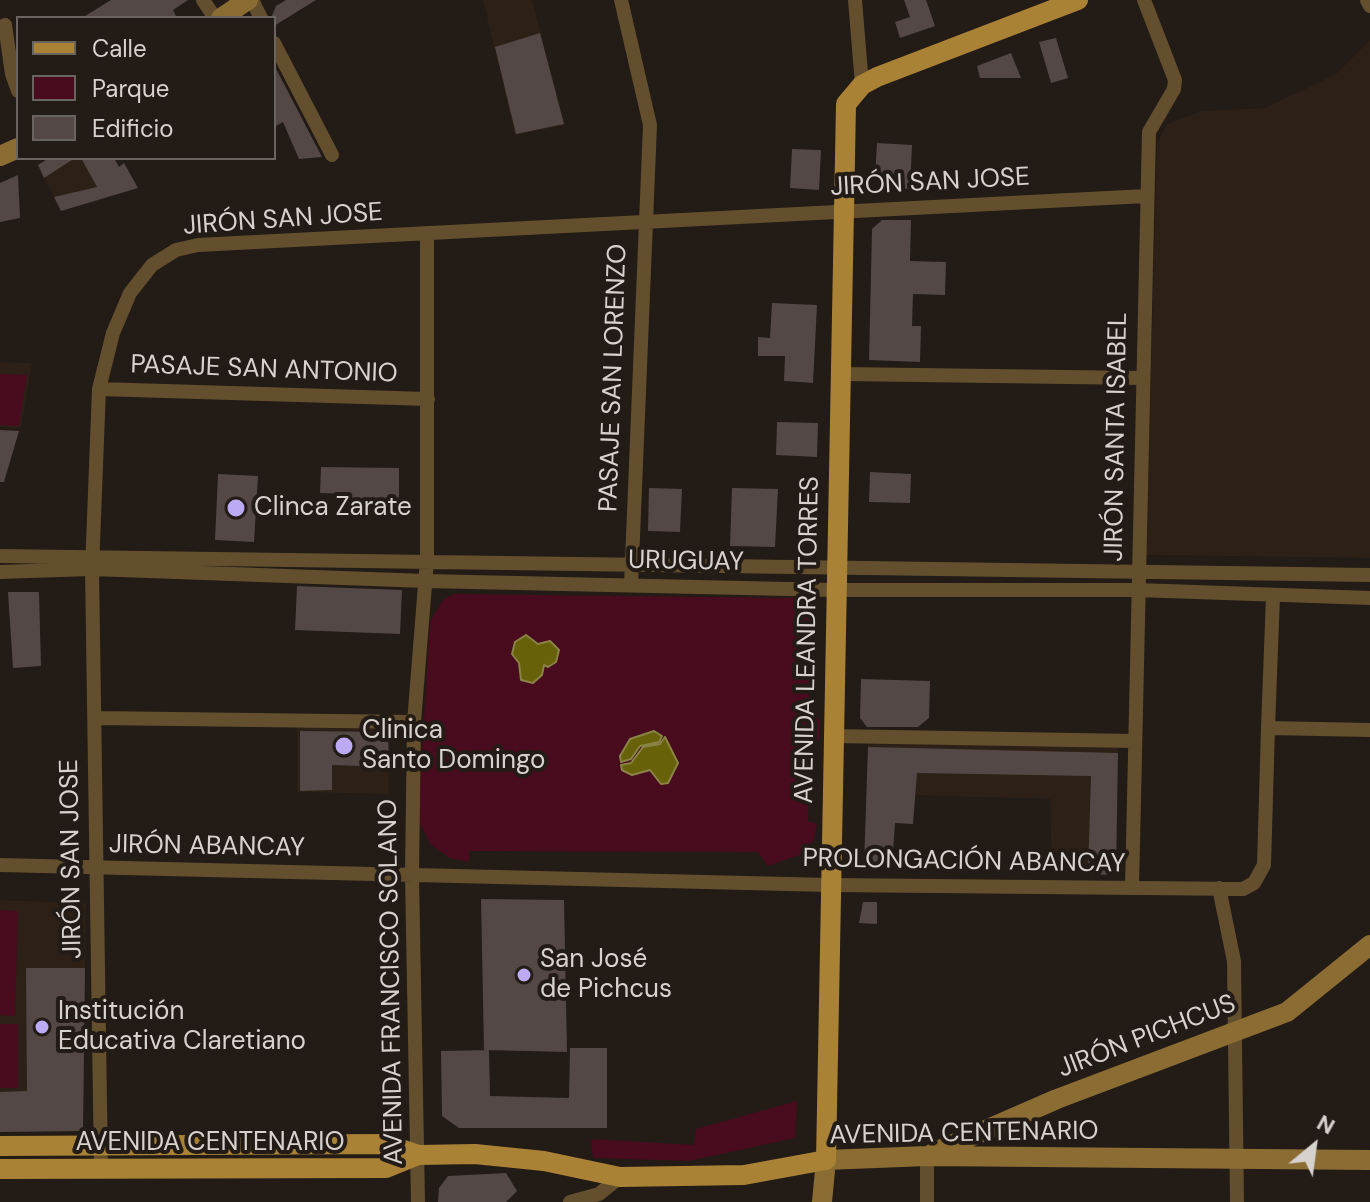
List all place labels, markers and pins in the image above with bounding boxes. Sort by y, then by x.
place label: Clinca Zarate [254,492,412,524]
marker: Clinca Zarate [225,497,247,519]
place label: Clinica Santo Domingo [362,715,545,776]
marker: Clinica Santo Domingo [333,735,355,757]
place label: San José de Pichcus [540,944,672,1006]
marker: San José de Pichcus [515,966,533,984]
place label: Institución Educativa Claretiano [58,996,306,1058]
marker: Institución Educativa Claretiano [33,1018,51,1036]

